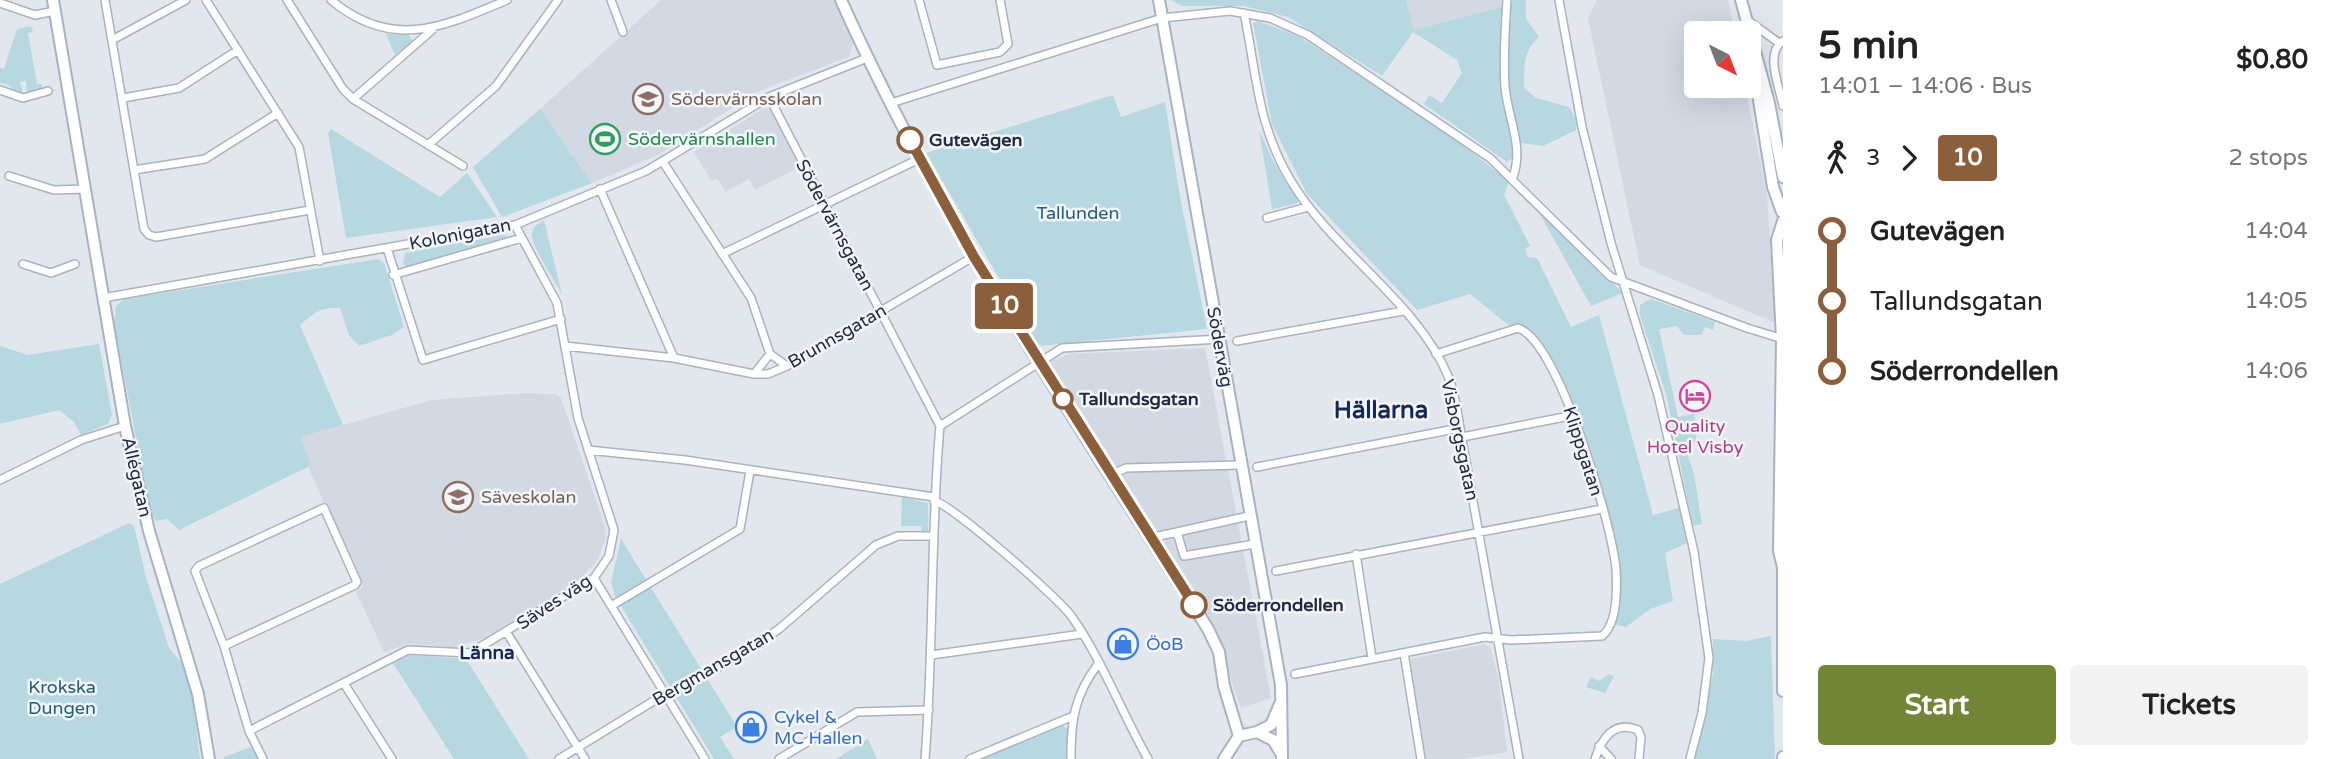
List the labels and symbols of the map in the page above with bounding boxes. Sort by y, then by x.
north arrow [1684,21,1760,98]
school or university icon: Södervärnsskolan [631,82,665,116]
place label: Södervärnsskolan [671,88,822,110]
sports icon: Södervärnshallen [588,122,622,156]
marker: Gutevägen [897,127,923,153]
place label: Södervärnshallen [628,128,776,150]
place label: Gutevägen [929,129,1023,151]
street label: Södervärnsgatan [791,155,879,295]
park label: Tallunden [1036,202,1120,224]
street label: Kolonigatan [407,213,513,255]
line badge: 10 [972,283,1036,329]
street label: Brunnsgatan [784,299,890,373]
street label: Söderväg [1202,305,1238,389]
street label: Visborgsgatan [1436,377,1484,503]
hotel icon: Quality Hotel Visby [1678,379,1712,413]
place label: Tallundsgatan [1078,388,1199,410]
marker: Tallundsgatan [1053,389,1073,409]
district label: Hällarna [1334,396,1428,425]
street label: Klippgatan [1558,403,1608,499]
place label: Quality Hotel Visby [1647,415,1744,458]
street label: Allégatan [117,435,157,519]
school or university icon: Säveskolan [441,480,475,514]
place label: Säveskolan [481,486,576,508]
street label: Säves väg [512,570,596,634]
marker: Söderrondellen [1181,592,1207,618]
place label: Söderrondellen [1213,594,1344,616]
street label: Bergmansgatan [649,623,777,711]
shop icon: ÖoB [1106,627,1140,661]
place label: ÖoB [1146,633,1183,655]
district label: Länna [459,642,515,664]
park label: Krokska Dungen [28,676,96,719]
place label: Cykel & MC Hallen [774,706,862,749]
shop icon: Cykel & MC Hallen [734,710,768,744]

